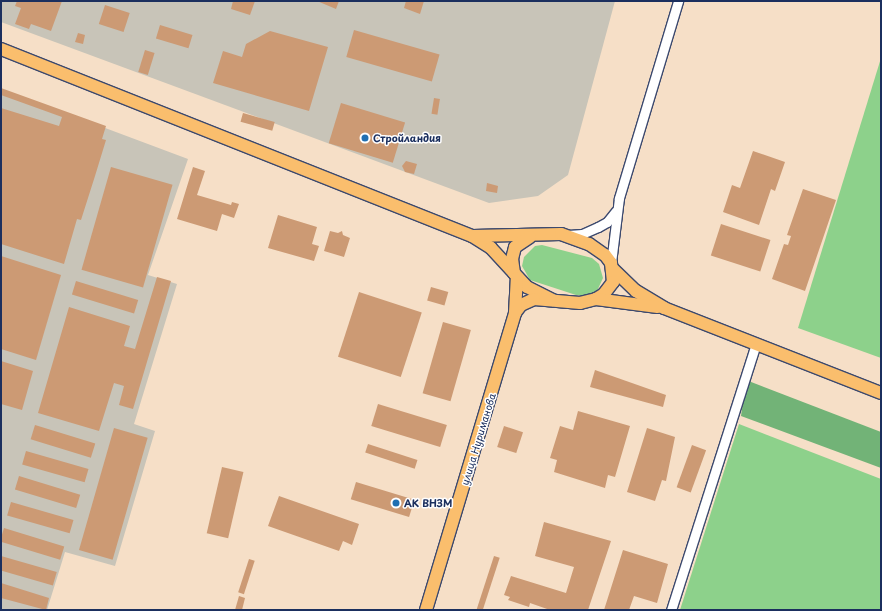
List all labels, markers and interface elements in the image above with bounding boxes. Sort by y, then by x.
place label: Стройландия [373,132,441,144]
marker: Стройландия [360,133,370,143]
street label: улица Нуриманова [458,391,498,487]
place label: АК ВНЗМ [404,497,453,509]
marker: АК ВНЗМ [391,498,401,508]

